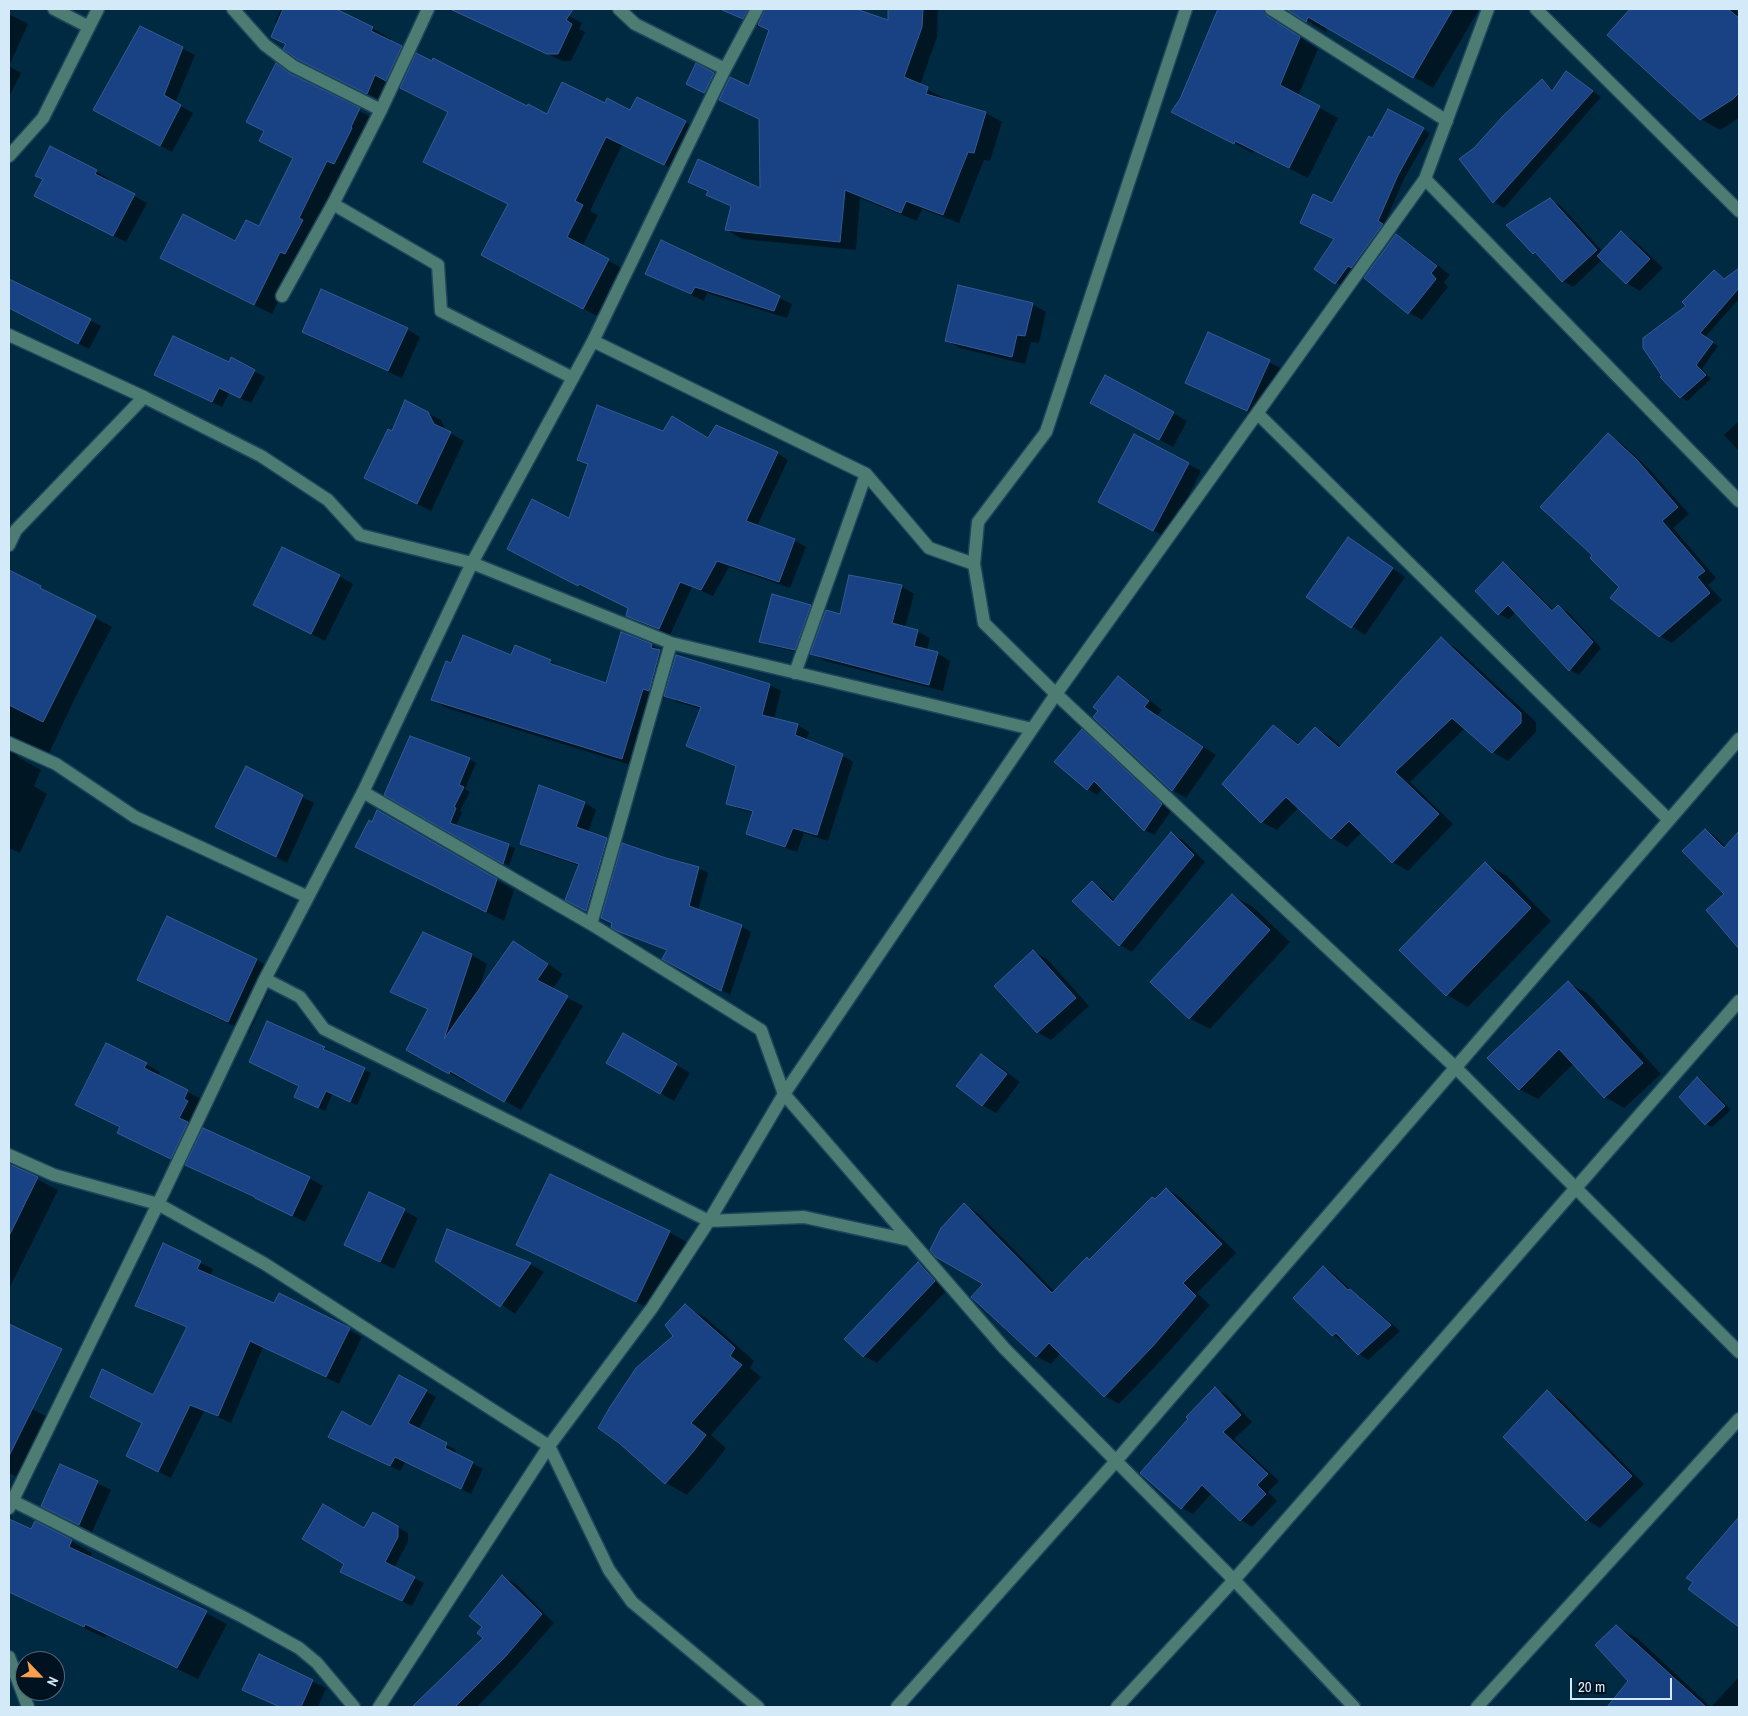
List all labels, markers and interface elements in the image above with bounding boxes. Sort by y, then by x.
north arrow [15,1651,65,1701]
scale bar [1573,1668,1676,1700]
text: N [43,1674,63,1689]
text: 20 m [1578,1676,1605,1697]

